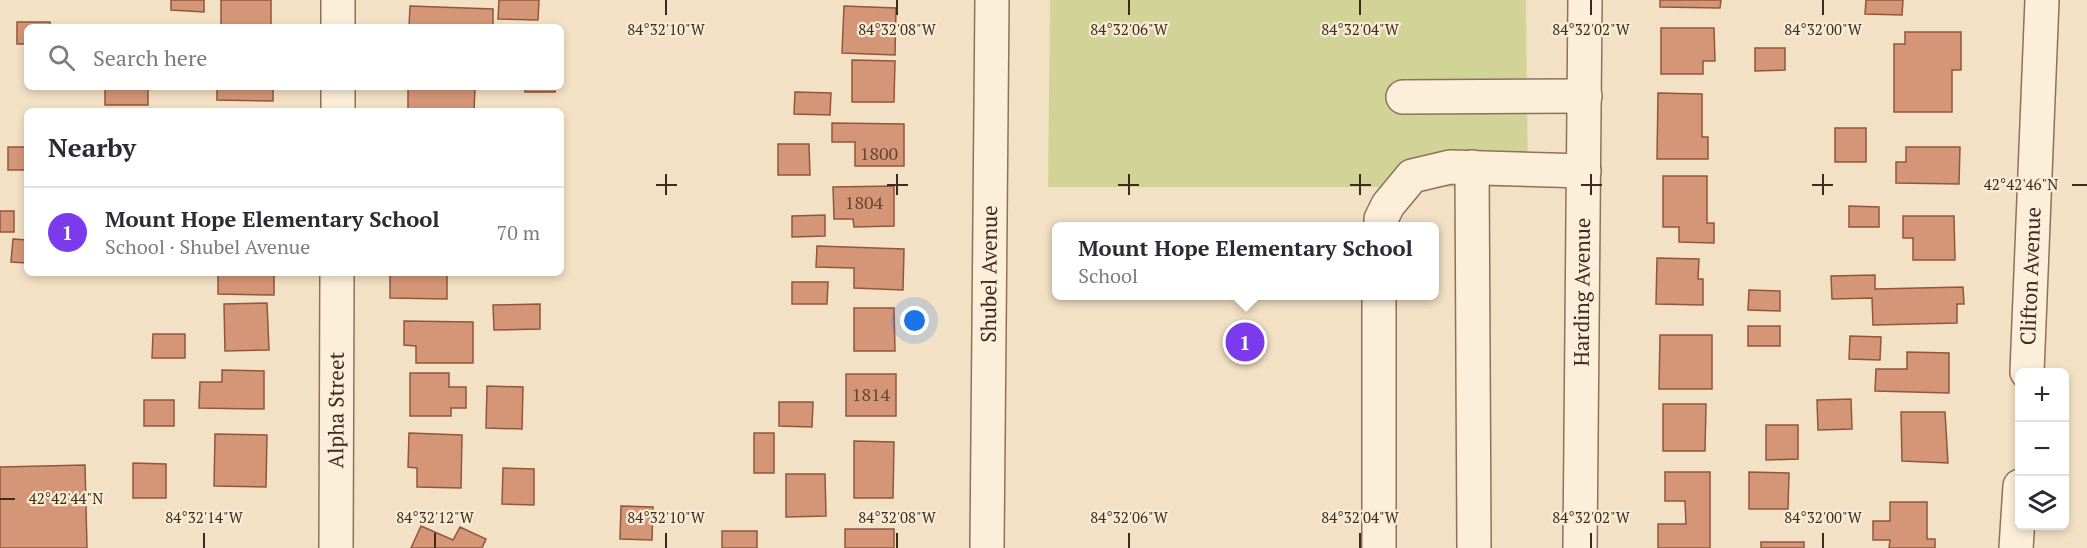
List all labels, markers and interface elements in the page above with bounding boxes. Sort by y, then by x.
text: 84°32'10"W [627,19,706,39]
text: 84°32'08"W [858,19,937,39]
text: 84°32'06"W [1090,19,1169,39]
text: 84°32'04"W [1321,19,1400,39]
text: 84°32'02"W [1552,19,1631,39]
text: 84°32'00"W [1784,19,1863,39]
search box [24,24,564,90]
icon: search [45,41,78,74]
text: Search here [93,43,207,72]
text: Nearby [48,130,136,164]
house number: 1800 [860,141,898,165]
text: 42°42'46"N [1984,174,2058,194]
house number: 1804 [845,190,884,214]
text: Mount Hope Elementary School [105,204,440,233]
street label: Shubel Avenue [974,205,1003,343]
street label: Clifton Avenue [2013,206,2047,346]
street label: Harding Avenue [1567,217,1596,367]
text: 1 [62,219,73,246]
text: 70 m [497,219,540,246]
popup [1052,222,1439,300]
text: School · Shubel Avenue [105,233,310,260]
text: Mount Hope Elementary School [1078,233,1413,262]
text: School [1078,262,1138,289]
your location [900,306,929,335]
pin: 1 [1226,320,1264,364]
street label: Alpha Street [321,351,350,468]
map controls [2015,368,2069,530]
button: + [2015,368,2069,422]
house number: 1814 [852,382,891,406]
button: − [2015,422,2069,476]
button: layers [2015,476,2069,530]
text: 42°42'44"N [29,488,103,508]
text: 84°32'14"W [165,507,244,527]
text: 84°32'12"W [396,507,475,527]
text: 84°32'10"W [627,507,706,527]
text: 84°32'08"W [858,507,937,527]
text: 84°32'06"W [1090,507,1169,527]
text: 84°32'04"W [1321,507,1400,527]
text: 84°32'02"W [1552,507,1631,527]
text: 84°32'00"W [1784,507,1863,527]

